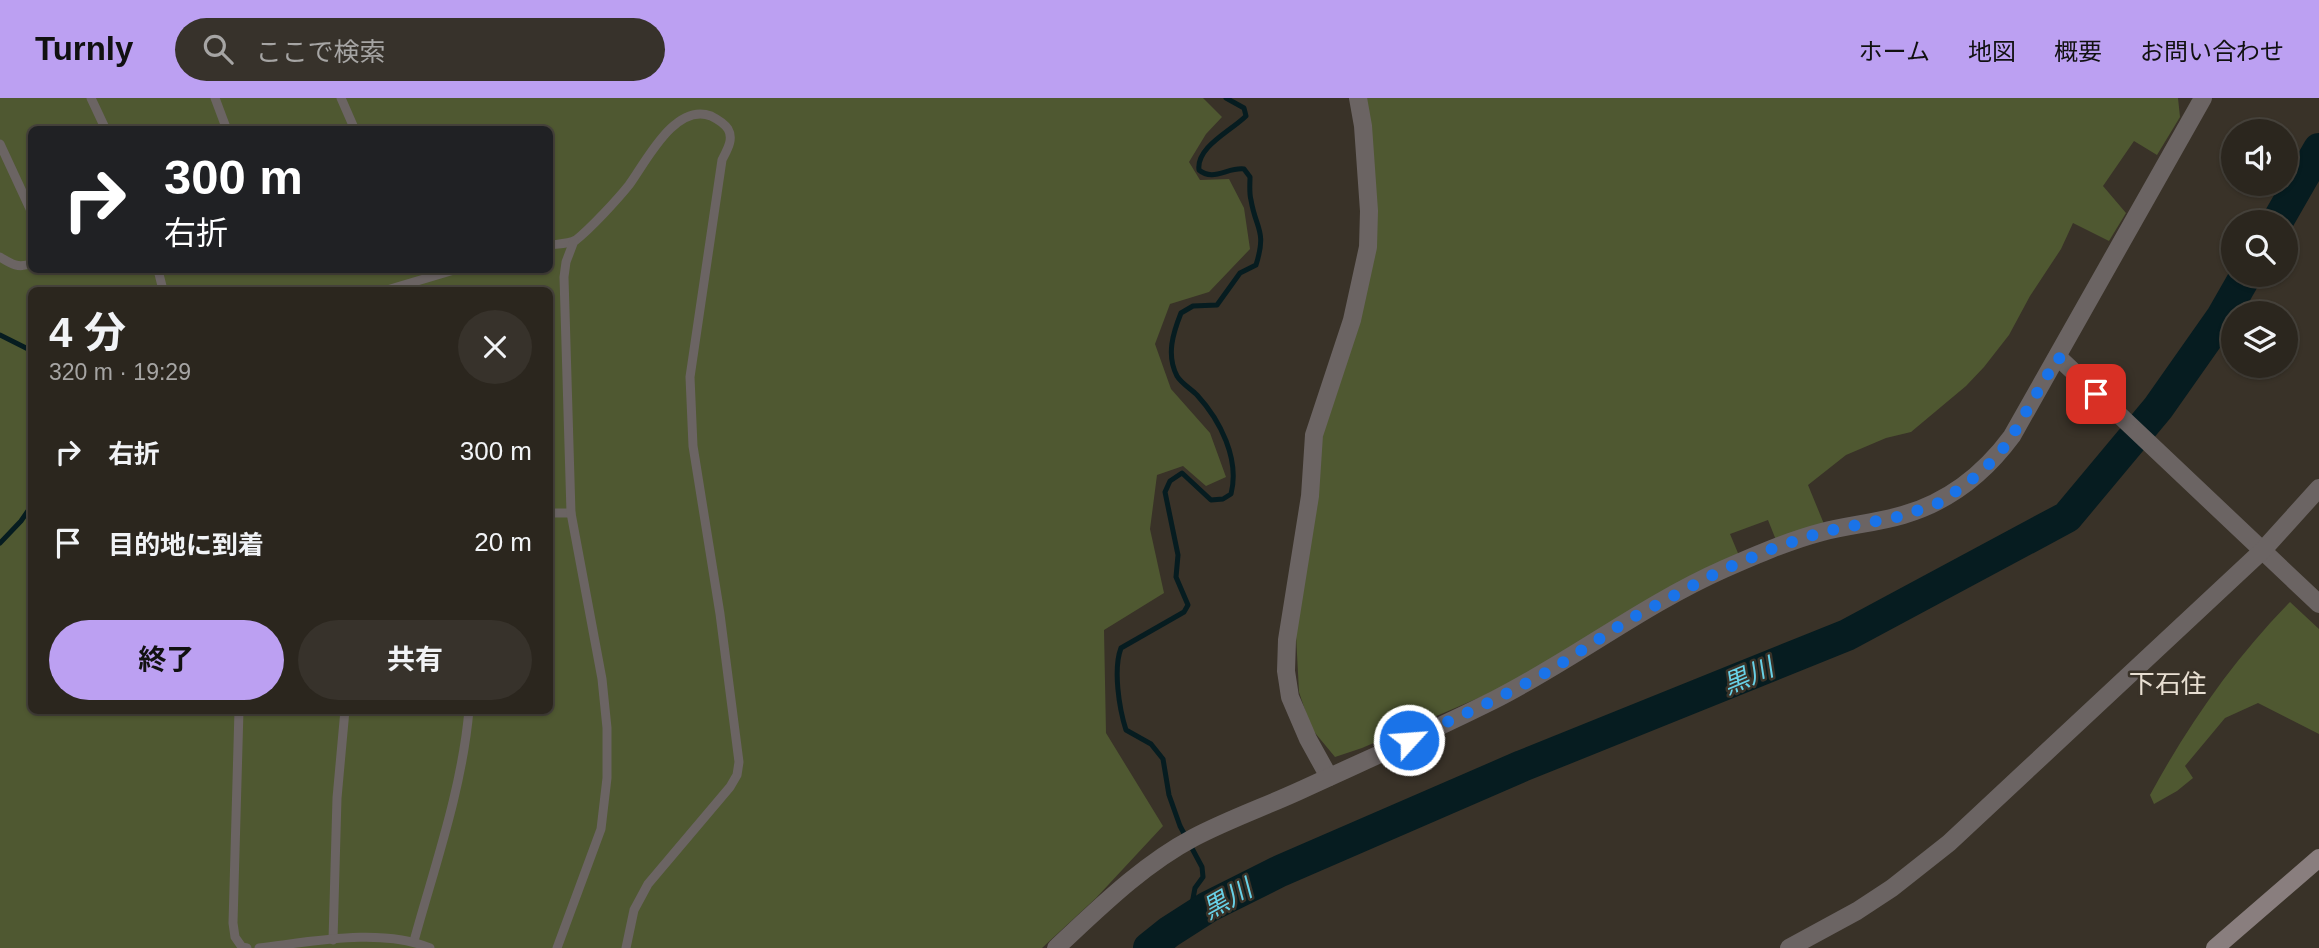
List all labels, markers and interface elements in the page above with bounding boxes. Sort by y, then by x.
search box [175,18,665,81]
text: Turnly [35,30,133,67]
icon: search [199,30,237,68]
text: ここで検索 [255,37,385,67]
text: ホーム [1859,38,1930,65]
text: 地図 [1968,38,2016,65]
text: 概要 [2054,38,2102,65]
text: お問い合わせ [2140,38,2284,65]
map controls [2221,119,2298,378]
button: sound [2221,119,2298,196]
text: 300 m [164,150,303,204]
icon: right [49,154,140,245]
button: search [2221,210,2298,287]
text: 右折 [164,215,228,251]
button: layers [2221,301,2298,378]
text: 4 分 [49,309,126,356]
button: close [458,310,532,384]
text: 320 m · 19:29 [49,359,191,385]
pin [2066,364,2126,424]
icon: arrive [2077,375,2115,413]
icon: right [49,433,87,471]
text: 300 m [460,436,532,466]
text: 右折 [108,439,160,469]
icon: arrive [49,524,87,562]
text: 20 m [474,527,532,557]
text: 目的地に到着 [108,530,264,560]
button: 終了 [49,620,284,700]
button: 共有 [298,620,532,700]
water label: 黒川 [1718,651,1781,700]
district label: 下石住 [2129,669,2207,699]
position arrow [1372,703,1446,777]
water label: 黒川 [1197,872,1260,925]

